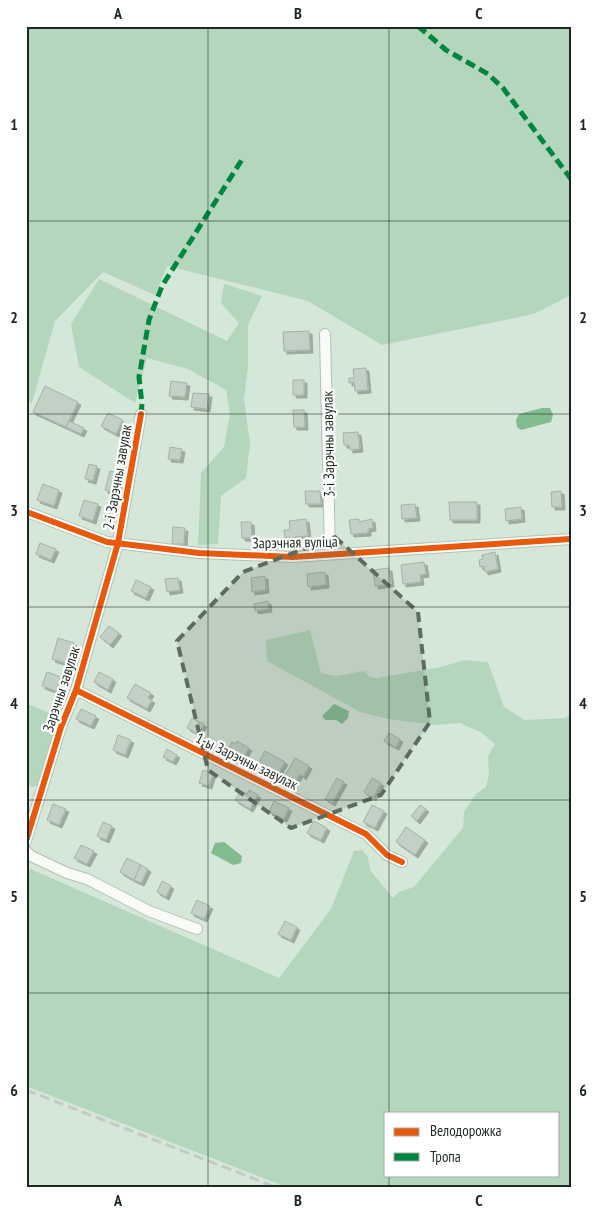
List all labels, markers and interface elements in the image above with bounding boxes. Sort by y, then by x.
text: A [113,3,123,23]
text: B [294,3,302,23]
text: C [475,3,483,23]
text: 1 [10,114,18,134]
text: 1 [579,114,587,134]
text: 2 [10,307,18,327]
text: 2 [579,307,587,327]
street label: 3-і Зарэчны завулак [318,390,338,497]
street label: 2-і Зарэчны завулак [98,423,136,531]
text: 3 [10,500,18,520]
text: 3 [579,500,587,520]
street label: Зарэчная вуліца [252,532,338,552]
street label: Зарэчны завулак [38,644,84,734]
text: 4 [10,693,18,713]
text: 4 [579,693,587,713]
street label: 1-ы Зарэчны завулак [193,728,301,794]
text: 5 [10,886,18,906]
text: 5 [579,886,587,906]
text: 6 [10,1080,18,1100]
text: 6 [579,1080,587,1100]
legend [384,1112,560,1176]
text: Велодорожка [430,1121,501,1140]
text: Тропа [430,1147,461,1166]
text: A [113,1190,123,1210]
text: B [294,1190,302,1210]
text: C [475,1190,483,1210]

